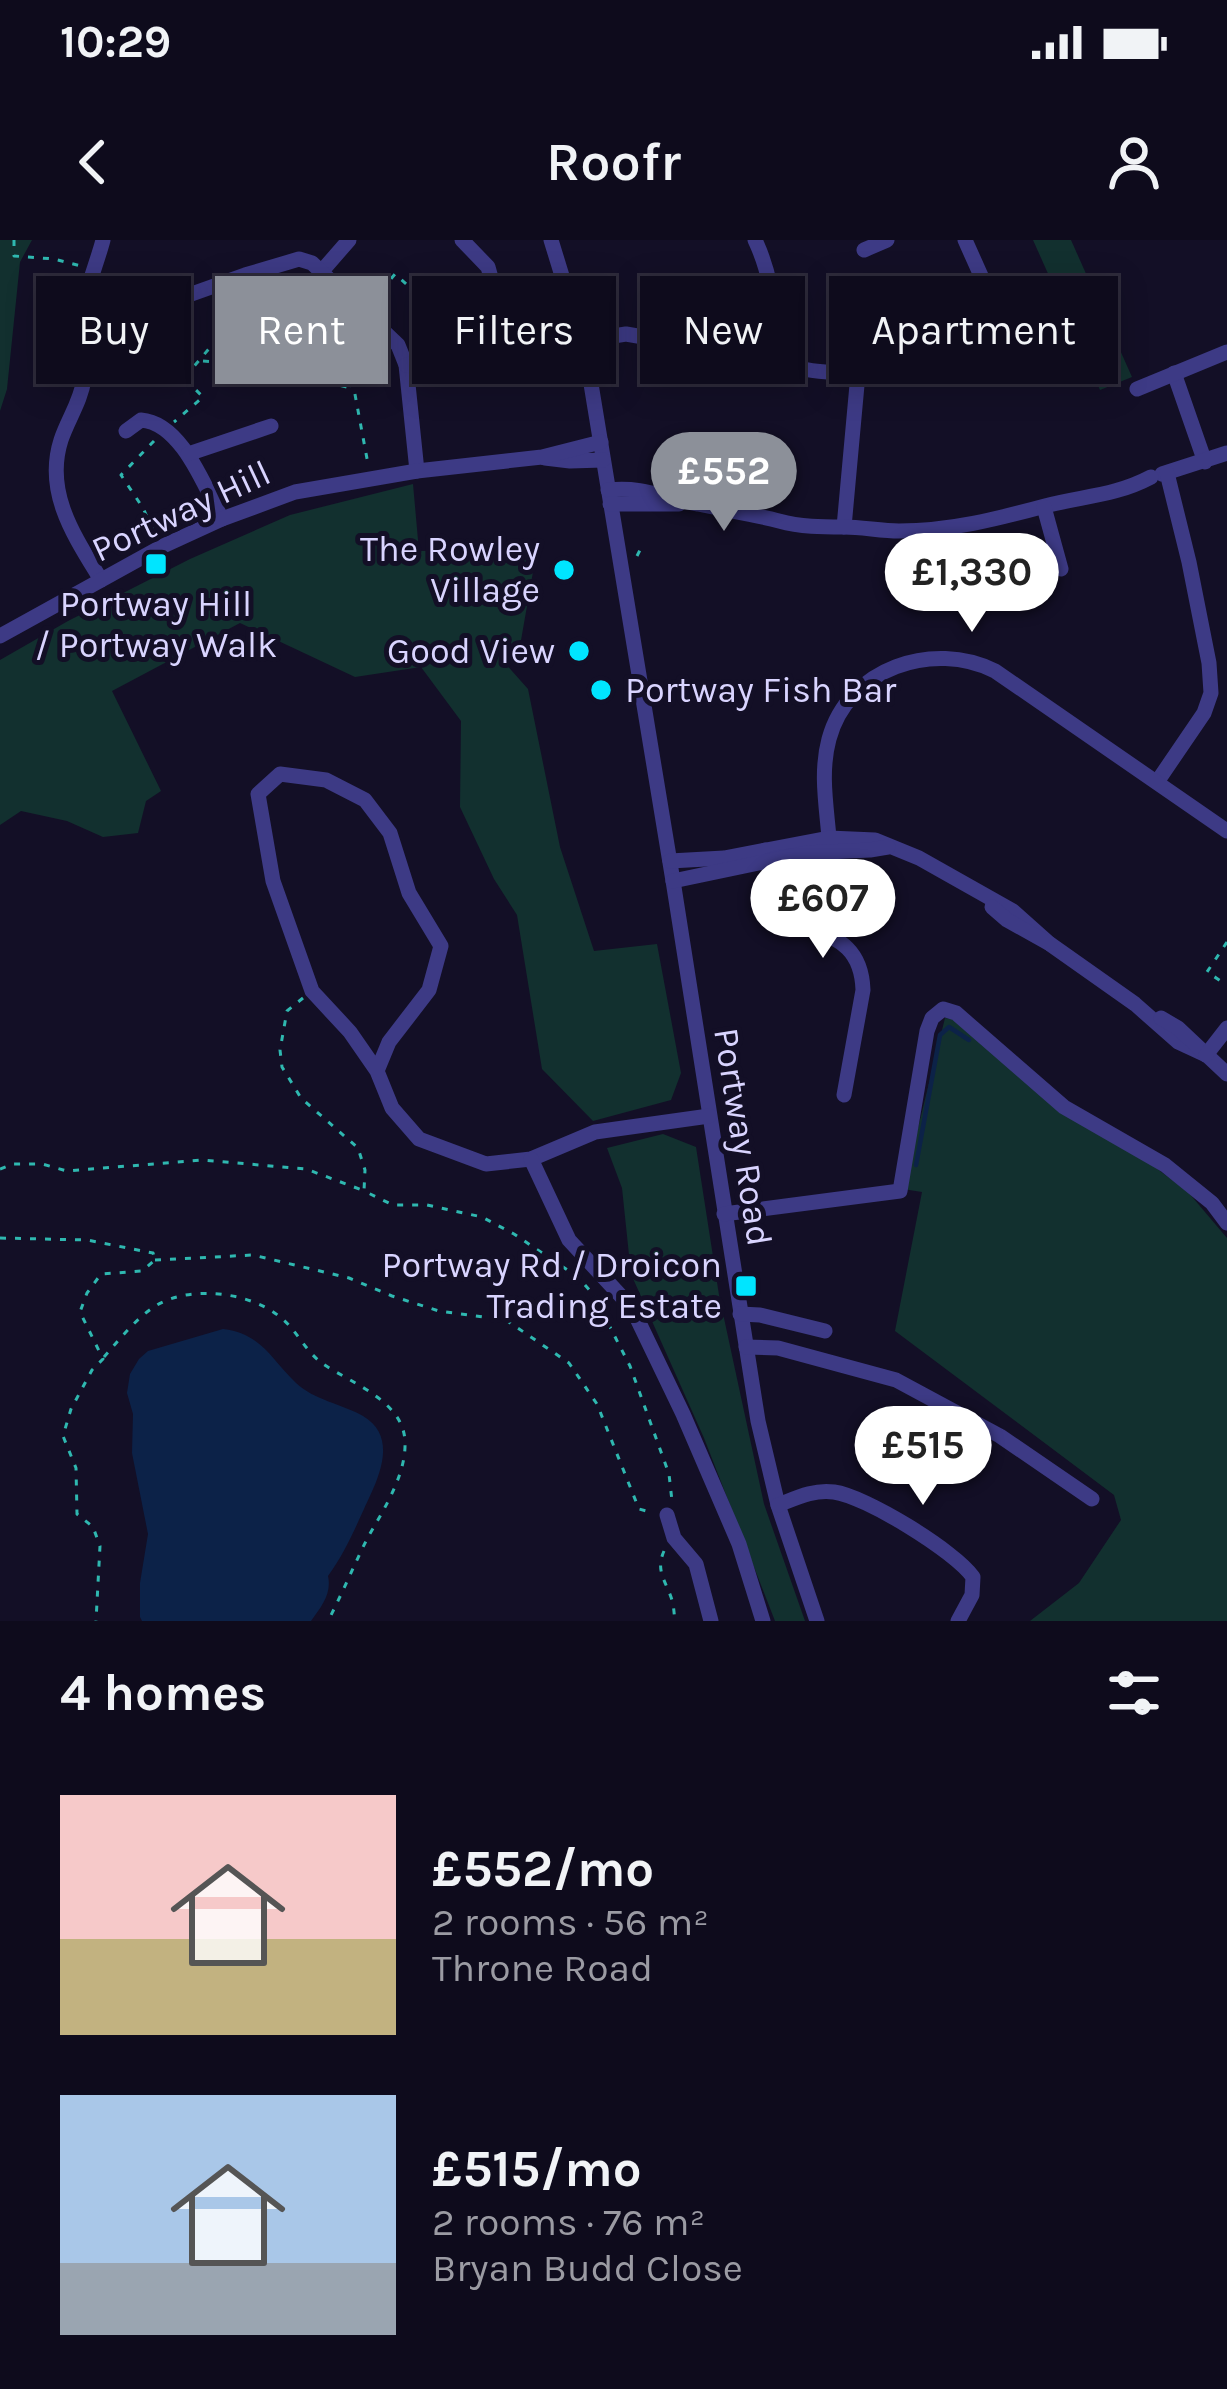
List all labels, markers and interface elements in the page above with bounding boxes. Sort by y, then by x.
text: 10:29 [60,16,171,68]
icon: back [60,129,126,195]
icon: person [1101,129,1167,195]
text: Roofr [546,130,681,194]
chip: Buy [36,276,191,384]
chip: Rent [215,276,388,384]
chip: Filters [412,276,616,384]
chip: New [640,276,805,384]
chip: Apartment [829,276,1118,384]
pin: £552 [653,432,795,534]
text: £552 [678,448,770,494]
street label: Portway Hill [85,451,277,571]
place label: The Rowley Village [360,528,540,611]
pin: £1,330 [874,533,1070,635]
text: £1,330 [912,549,1032,595]
marker: Portway Hill / Portway Walk [143,551,169,577]
marker: The Rowley Village [551,557,577,583]
place label: Portway Hill / Portway Walk [35,583,277,666]
place label: Good View [387,630,555,672]
marker: Good View [566,638,592,664]
place label: Portway Fish Bar [625,669,897,711]
marker: Portway Fish Bar [588,677,614,703]
pin: £607 [752,859,894,961]
text: £607 [777,875,869,921]
street label: Portway Road [705,1025,781,1249]
place label: Portway Rd / Droicon Trading Estate [381,1244,722,1327]
marker: Portway Rd / Droicon Trading Estate [733,1273,759,1299]
pin: £515 [852,1406,994,1508]
text: £515 [882,1422,964,1468]
icon: filters [1101,1660,1167,1726]
text: 4 homes [60,1663,266,1723]
text: £552/mo [432,1839,654,1899]
icon: home [156,1843,300,1987]
text: 2 rooms · 56 m² [432,1899,709,1945]
text: Throne Road [432,1945,653,1991]
text: £515/mo [432,2139,642,2199]
icon: home [156,2143,300,2287]
text: 2 rooms · 76 m² [432,2199,705,2245]
text: Bryan Budd Close [432,2245,743,2291]

